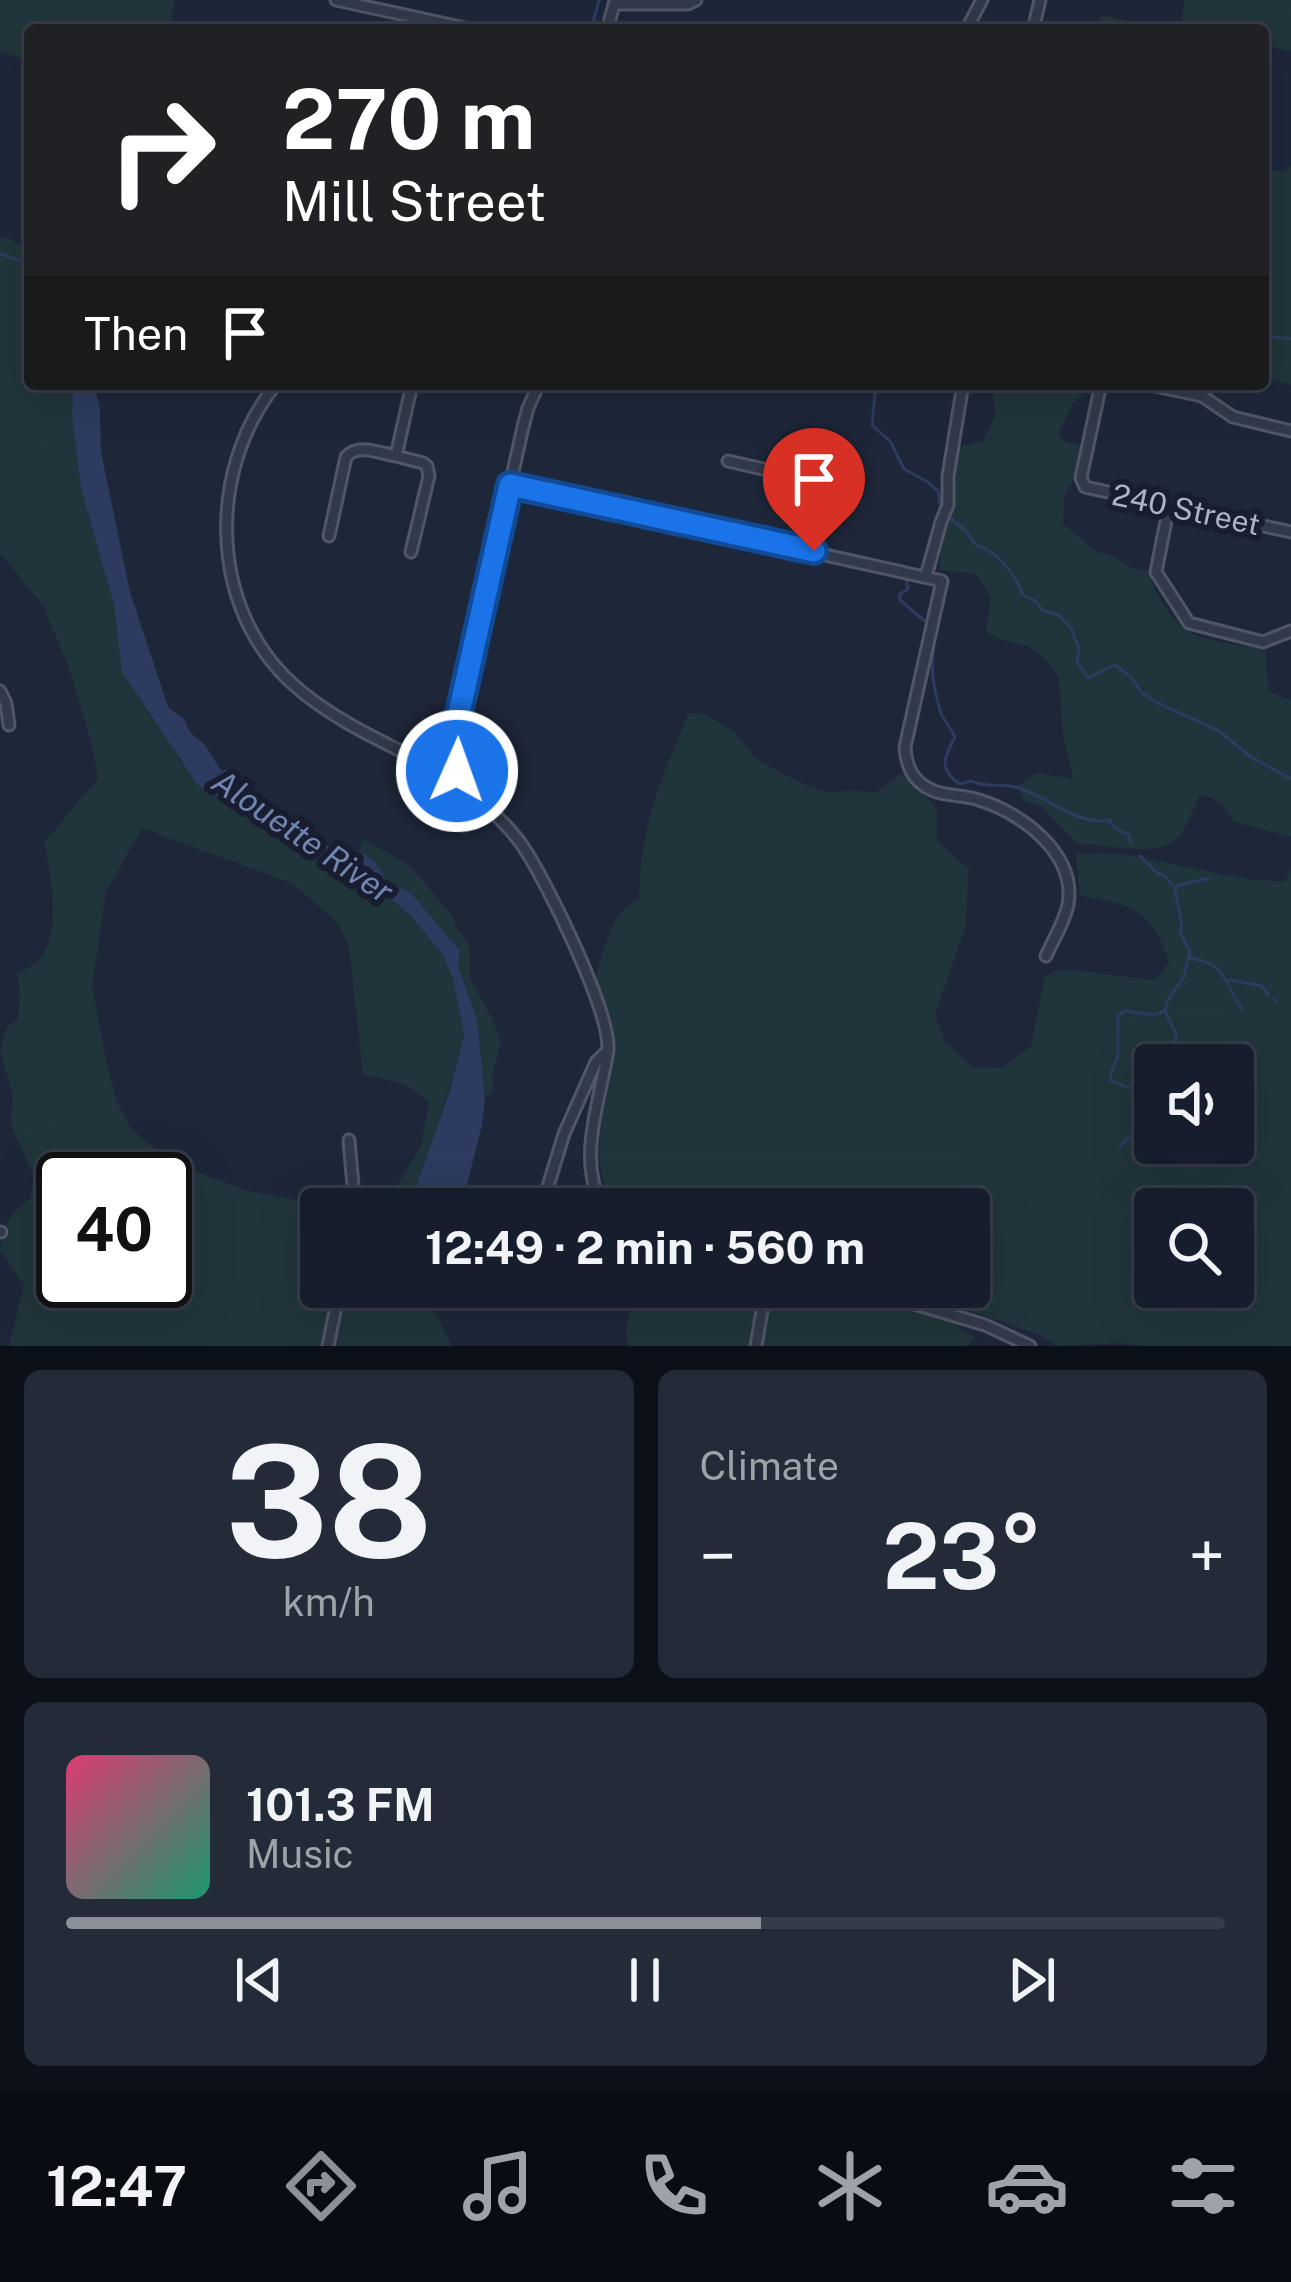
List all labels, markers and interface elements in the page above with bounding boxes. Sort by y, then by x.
text: 270 m [282,69,535,168]
icon: right [84,72,240,228]
text: Mill Street [282,170,546,233]
icon: arrive [212,300,278,366]
text: Then [84,307,188,360]
pin [763,428,865,551]
icon: arrive [781,446,847,512]
street label: 240 Street [1109,476,1263,542]
position arrow [394,708,520,834]
water label: Alouette River [206,762,401,911]
map controls [1134,1044,1254,1308]
button: sound [1134,1044,1254,1164]
speed limit sign: 40 [36,1152,192,1308]
button: search [1134,1188,1254,1308]
text: 12:49 · 2 min · 560 m [425,1221,865,1274]
text: 38 [225,1409,433,1592]
text: Climate [700,1443,839,1489]
text: 23° [882,1503,1042,1609]
text: − [700,1517,736,1595]
text: + [1188,1517,1225,1595]
text: km/h [283,1579,375,1625]
text: 101.3 FM [246,1778,435,1831]
text: Music [246,1831,354,1877]
icon: previous [226,1947,292,2013]
icon: pause [612,1947,678,2013]
icon: next [999,1947,1065,2013]
icon: directions [279,2144,363,2228]
icon: music [456,2144,540,2228]
icon: phone [632,2144,716,2228]
icon: climate [808,2144,892,2228]
icon: car [985,2144,1069,2228]
icon: filters [1161,2144,1245,2228]
text: 12:47 [46,2155,187,2218]

